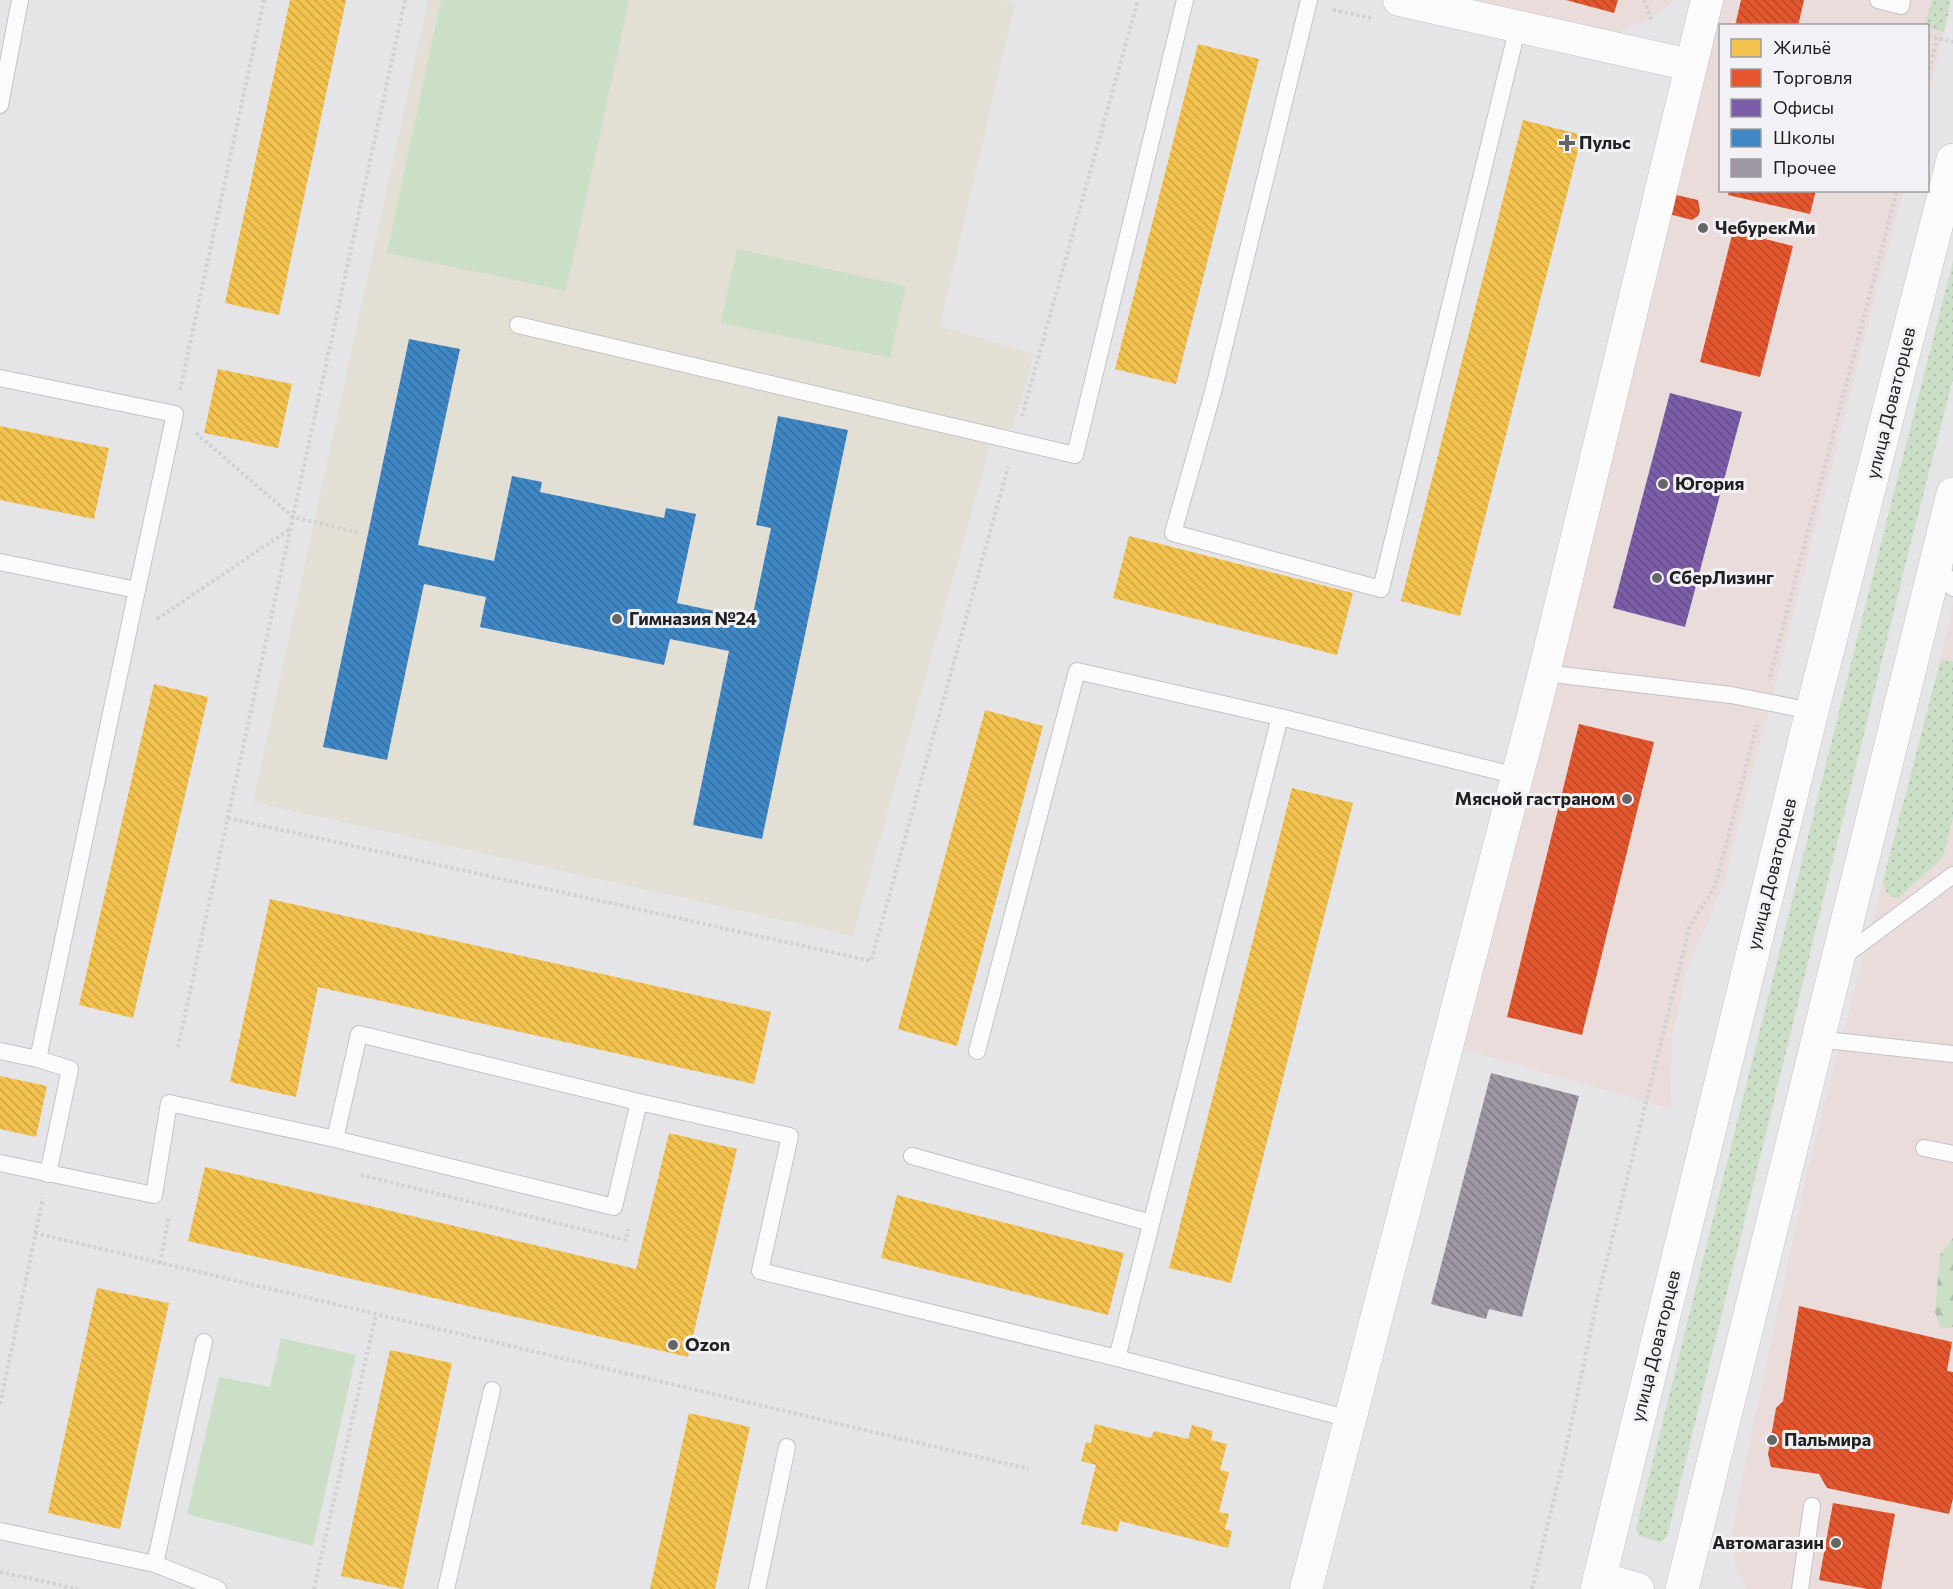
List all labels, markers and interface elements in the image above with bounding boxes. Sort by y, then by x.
legend [1719,24,1929,192]
text: Жильё [1773,36,1831,58]
text: Торговля [1773,66,1852,88]
text: Офисы [1773,96,1834,118]
text: Школы [1773,126,1835,148]
place label: Пульс [1579,131,1631,153]
marker: Пульс [1560,136,1574,150]
text: Прочее [1773,156,1836,178]
place label: ЧебурекМи [1715,216,1816,238]
marker: ЧебурекМи [1696,221,1710,235]
street label: улица Доваторцев [1861,325,1920,481]
place label: Югория [1675,472,1745,494]
marker: Югория [1656,477,1670,491]
place label: СберЛизинг [1669,566,1774,588]
marker: СберЛизинг [1650,571,1664,585]
place label: Гимназия №24 [629,607,757,629]
marker: Гимназия №24 [610,612,624,626]
place label: Мясной гастраном [1455,787,1615,809]
marker: Мясной гастраном [1620,792,1634,806]
street label: улица Доваторцев [1742,796,1801,952]
street label: улица Доваторцев [1626,1268,1685,1424]
place label: Ozon [685,1333,730,1355]
marker: Ozon [666,1338,680,1352]
place label: Пальмира [1784,1428,1871,1450]
marker: Пальмира [1765,1433,1779,1447]
place label: Автомагазин [1712,1531,1824,1553]
marker: Автомагазин [1829,1536,1843,1550]

